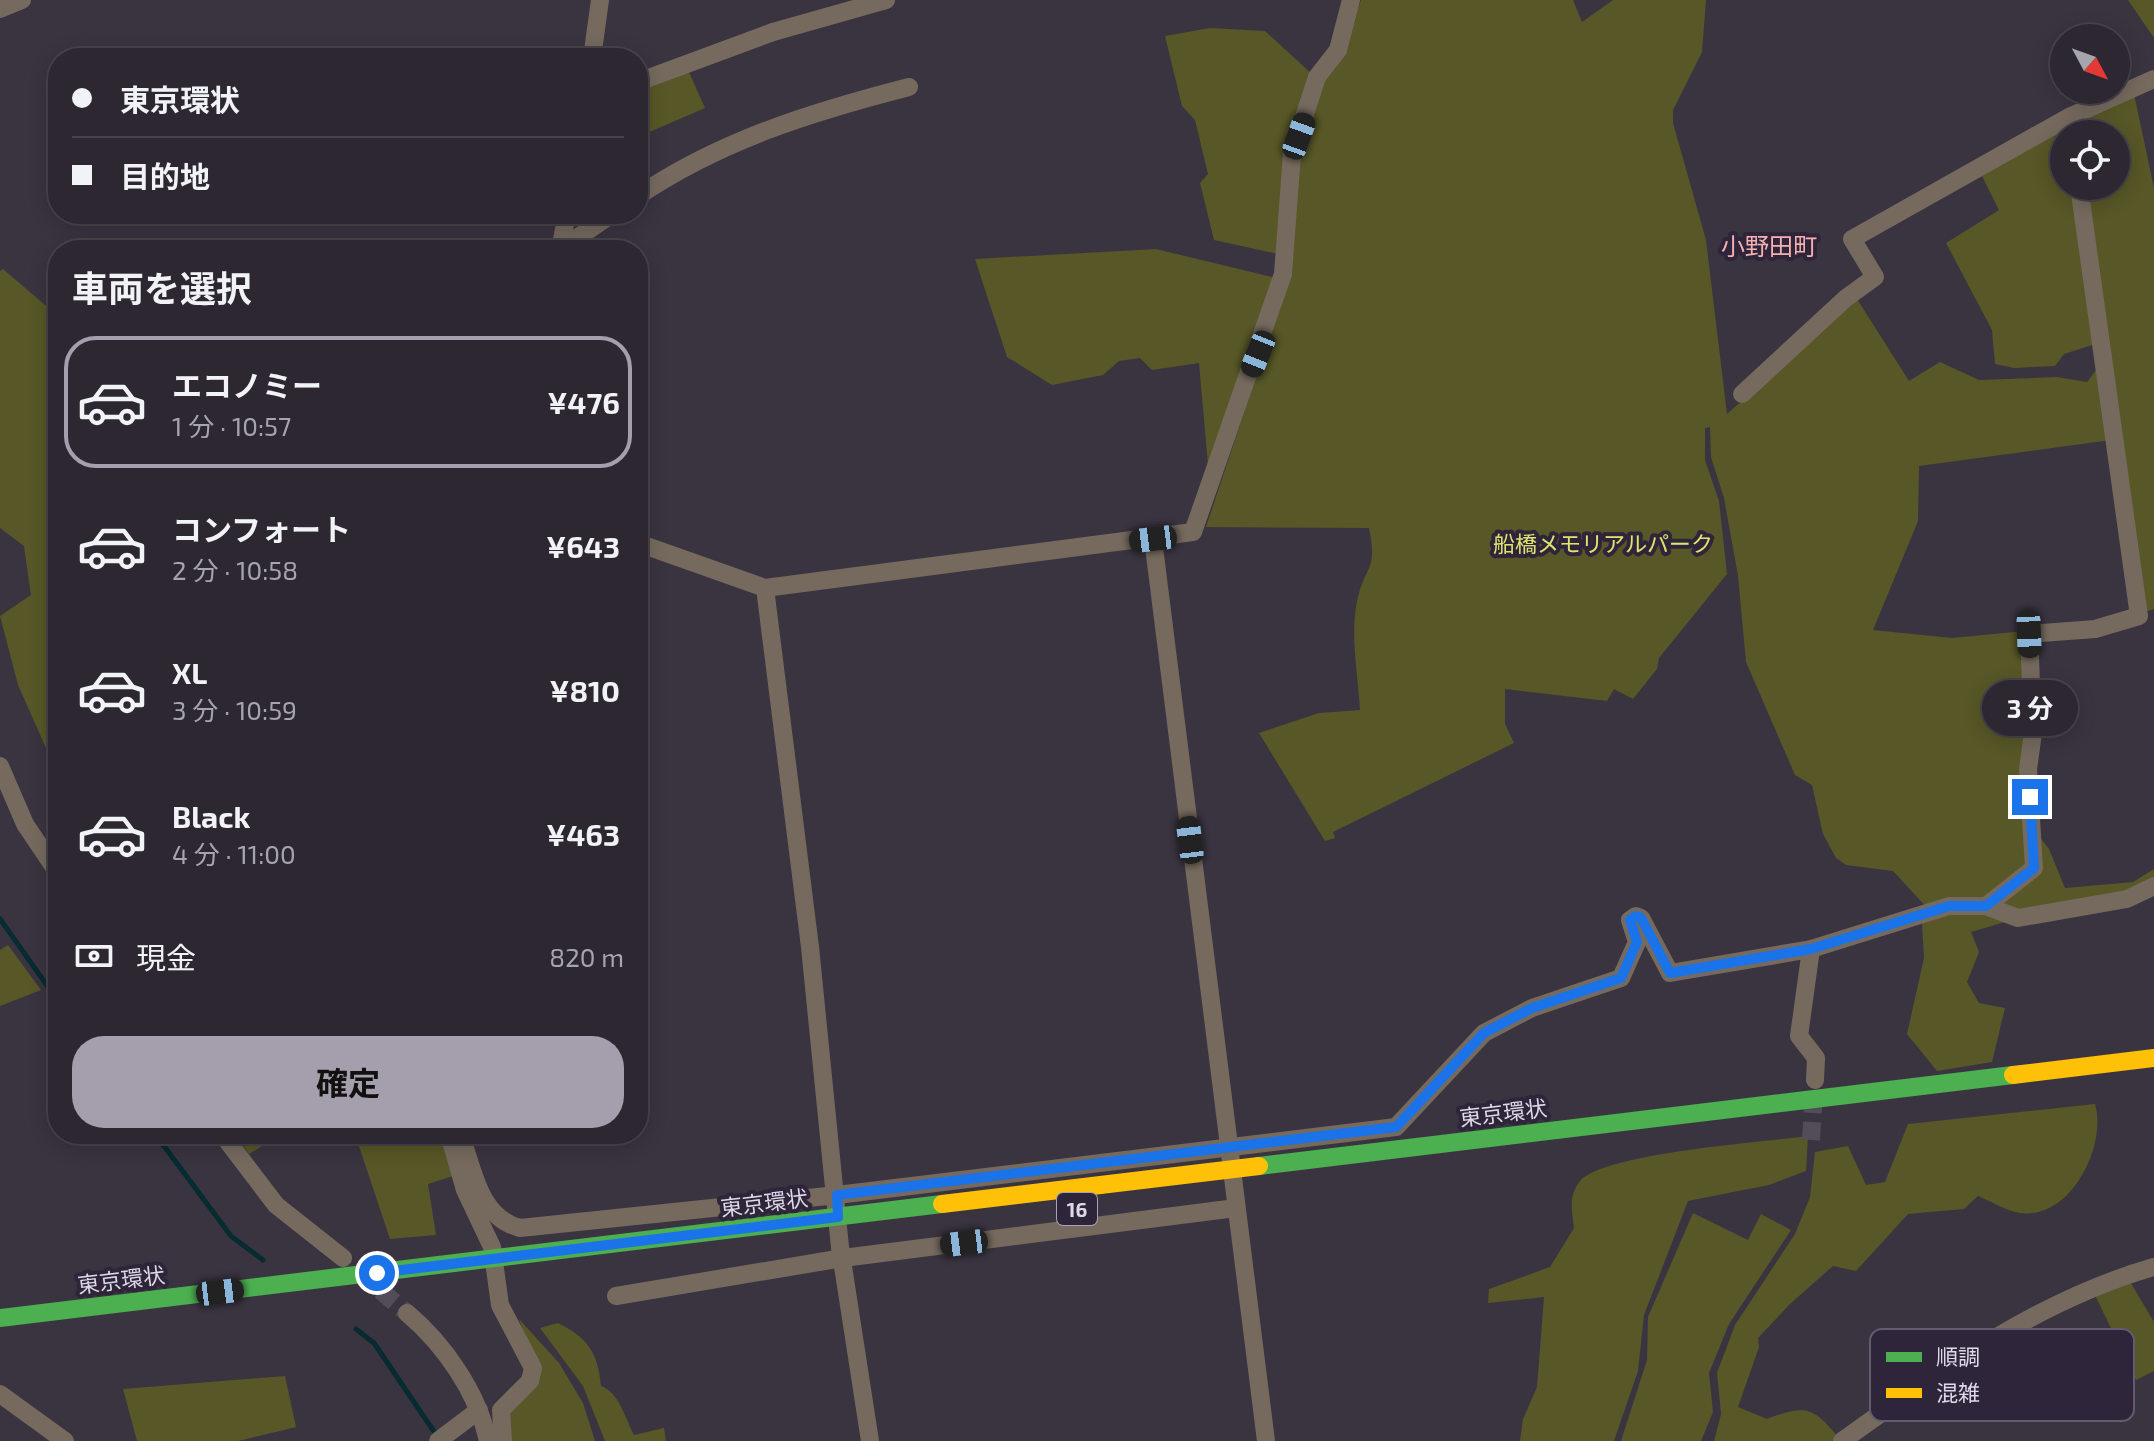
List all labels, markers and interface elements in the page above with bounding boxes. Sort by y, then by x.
north arrow [2050,24,2130,104]
map controls [2050,24,2130,200]
text: 東京環状 [120,81,240,117]
car [1280,109,1318,163]
button: locate [2050,120,2130,200]
text: 目的地 [120,158,210,194]
district label: 小野田町 [1721,231,1817,260]
text: 車両を選択 [72,266,252,309]
car [1238,327,1278,381]
icon: car [76,366,148,438]
text: エコノミー [172,367,322,403]
text: ¥476 [547,384,620,420]
text: 1 分 · 10:57 [172,410,291,441]
icon: car [76,510,148,582]
text: コンフォート [172,511,351,547]
car [1128,524,1178,554]
text: ¥643 [546,528,620,564]
park label: 船橋メモリアルパーク [1493,530,1713,556]
text: 2 分 · 10:58 [172,554,298,585]
car [2016,610,2042,658]
icon: car [76,654,148,726]
text: XL [172,654,207,690]
text: ¥810 [550,672,620,708]
callout: 3 分 [1982,681,2078,737]
text: 3 分 [2007,692,2053,723]
text: 3 分 · 10:59 [172,694,297,725]
route end [2012,779,2048,815]
icon: car [76,798,148,870]
text: Black [172,798,250,834]
car [1175,815,1205,865]
text: ¥463 [546,816,620,852]
text: 4 分 · 11:00 [172,838,296,869]
icon: cash [72,934,116,978]
text: 現金 [136,939,196,975]
text: 820 m [549,941,624,972]
button: 確定 [72,1036,624,1128]
street label: 東京環状 [1458,1094,1548,1130]
street label: 東京環状 [719,1184,809,1220]
road number: 16 [1057,1193,1097,1225]
car [939,1228,989,1258]
route start [359,1255,395,1291]
street label: 東京環状 [76,1261,166,1297]
car [195,1277,245,1307]
legend [1870,1329,2134,1421]
text: 順調 [1936,1343,1980,1369]
text: 混雑 [1936,1379,1980,1405]

